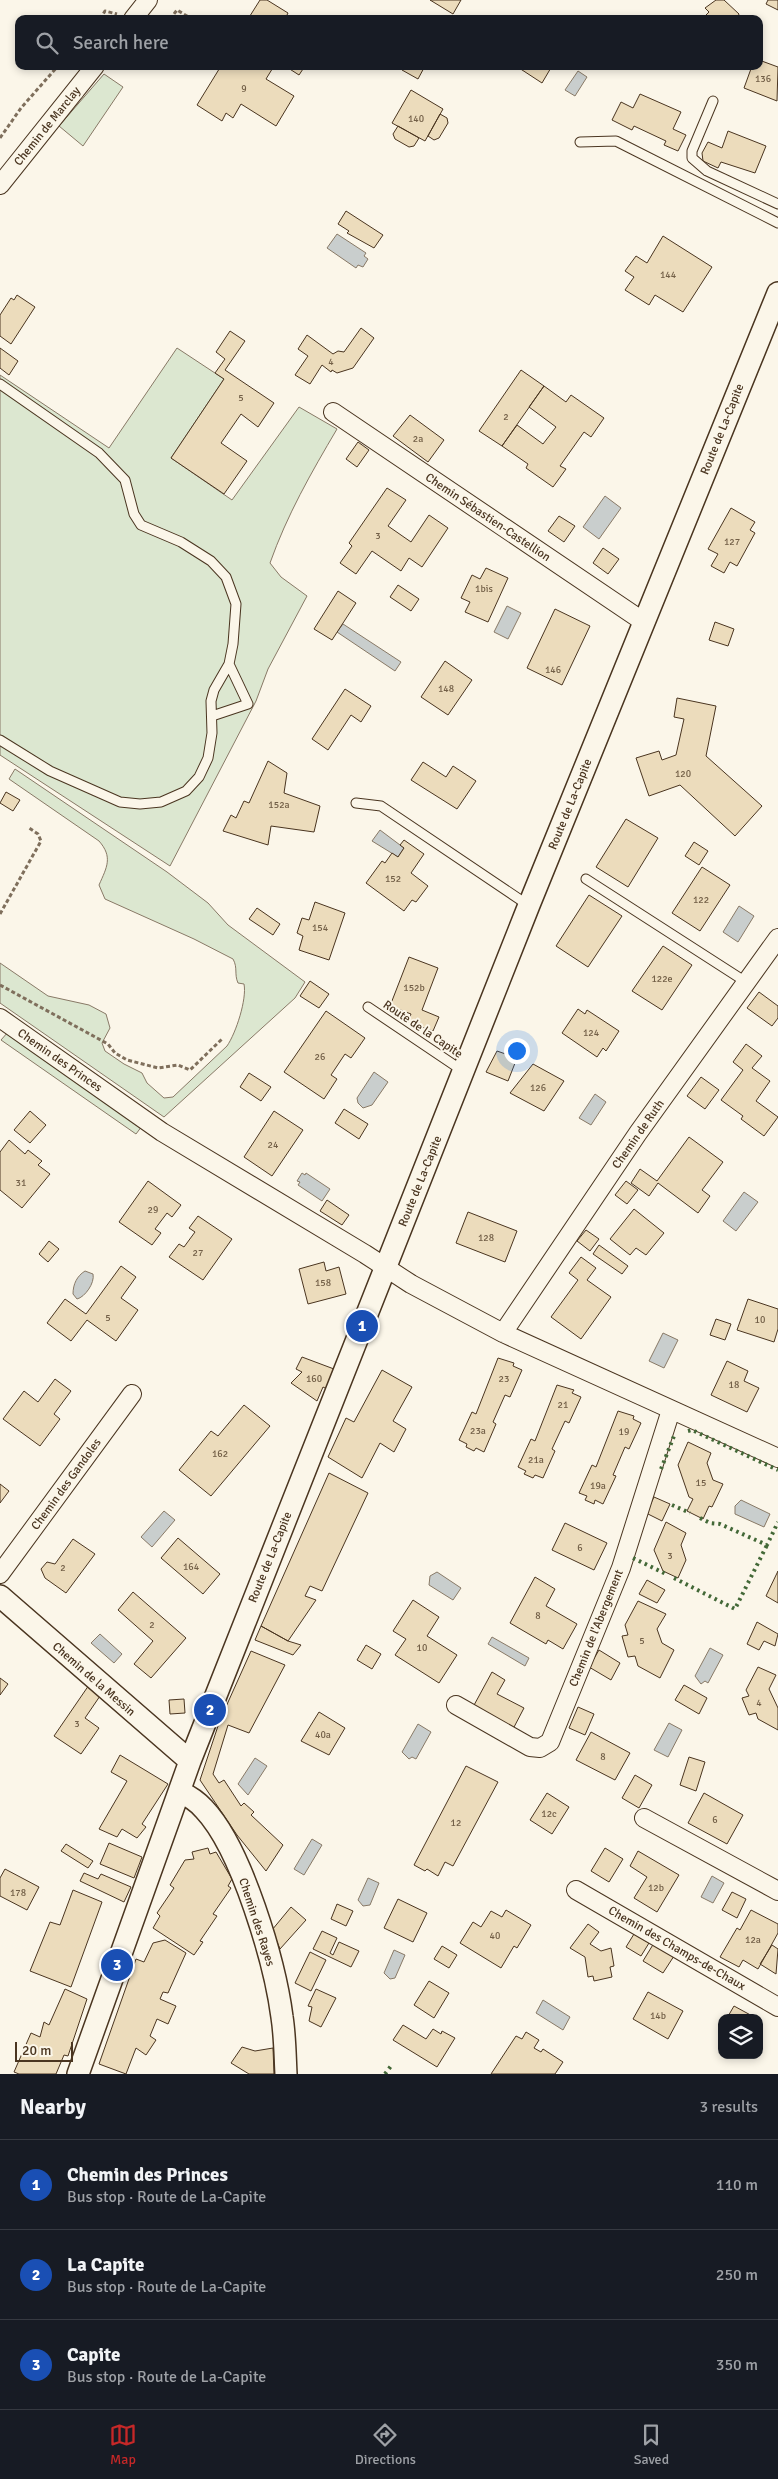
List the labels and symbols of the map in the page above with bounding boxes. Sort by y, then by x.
house number: 136 [755,73,771,85]
street label: Chemin de Marclay [11,83,84,169]
house number: 9 [241,83,247,95]
house number: 140 [408,113,424,125]
house number: 144 [660,269,677,281]
house number: 4 [328,356,334,368]
street label: Route de La-Capite [697,381,748,477]
house number: 5 [238,392,244,404]
house number: 2 [503,411,509,423]
house number: 2a [413,433,423,445]
street label: Chemin Sébastien-Castellion [422,470,553,565]
house number: 3 [375,530,381,542]
house number: 127 [724,536,740,548]
house number: 1bis [475,583,494,595]
house number: 146 [545,664,561,676]
house number: 148 [438,683,454,695]
street label: Route de La-Capite [545,756,596,852]
house number: 120 [675,768,691,780]
house number: 152a [268,799,290,811]
house number: 152 [385,873,401,885]
house number: 122 [693,894,709,906]
house number: 154 [312,922,329,934]
house number: 122e [651,973,673,985]
house number: 152b [403,982,425,994]
street label: Route de la Capite [380,997,465,1062]
street label: Chemin des Princes [14,1026,105,1095]
house number: 124 [583,1027,600,1039]
your location [504,1038,530,1064]
house number: 26 [315,1051,325,1063]
house number: 126 [530,1082,546,1094]
street label: Chemin de Ruth [609,1097,668,1172]
street label: Route de La-Capite [395,1133,446,1229]
house number: 24 [268,1139,279,1151]
house number: 31 [16,1177,26,1189]
house number: 29 [148,1204,158,1216]
house number: 128 [478,1232,494,1244]
house number: 27 [193,1247,203,1259]
house number: 158 [315,1277,331,1289]
pin: 1 [346,1307,378,1345]
house number: 5 [105,1312,111,1324]
house number: 10 [755,1314,765,1326]
house number: 160 [306,1373,322,1385]
house number: 23 [499,1373,509,1385]
house number: 18 [729,1379,739,1391]
house number: 21 [558,1399,568,1411]
house number: 23a [470,1425,486,1437]
house number: 19 [619,1426,629,1438]
street label: Chemin des Gandoles [28,1436,105,1533]
house number: 162 [212,1448,228,1460]
house number: 21a [528,1454,544,1466]
house number: 15 [696,1477,706,1489]
house number: 19a [590,1480,606,1492]
street label: Route de La-Capite [245,1509,296,1605]
house number: 6 [577,1542,583,1554]
house number: 3 [667,1550,673,1562]
house number: 164 [183,1561,200,1573]
house number: 2 [60,1562,66,1574]
street label: Chemin de l'Abergement [566,1567,627,1689]
house number: 8 [535,1610,541,1622]
house number: 2 [149,1619,155,1631]
house number: 5 [639,1635,645,1647]
street label: Chemin de la Messin [49,1639,138,1720]
house number: 10 [417,1642,427,1654]
pin: 2 [194,1691,226,1729]
house number: 4 [756,1697,762,1709]
house number: 3 [74,1718,80,1730]
house number: 40a [315,1729,331,1741]
house number: 8 [600,1751,606,1763]
house number: 12c [541,1808,557,1820]
house number: 6 [712,1814,718,1826]
house number: 12 [451,1817,461,1829]
street label: Chemin des Rayes [235,1876,278,1968]
house number: 12b [648,1882,664,1894]
house number: 178 [10,1887,26,1899]
street label: Chemin des Champs-de-Chaux [606,1903,748,1994]
house number: 40 [490,1930,500,1942]
house number: 12a [745,1934,761,1946]
pin: 3 [101,1946,133,1984]
house number: 14b [650,2010,666,2022]
scale bar [15,2039,72,2062]

